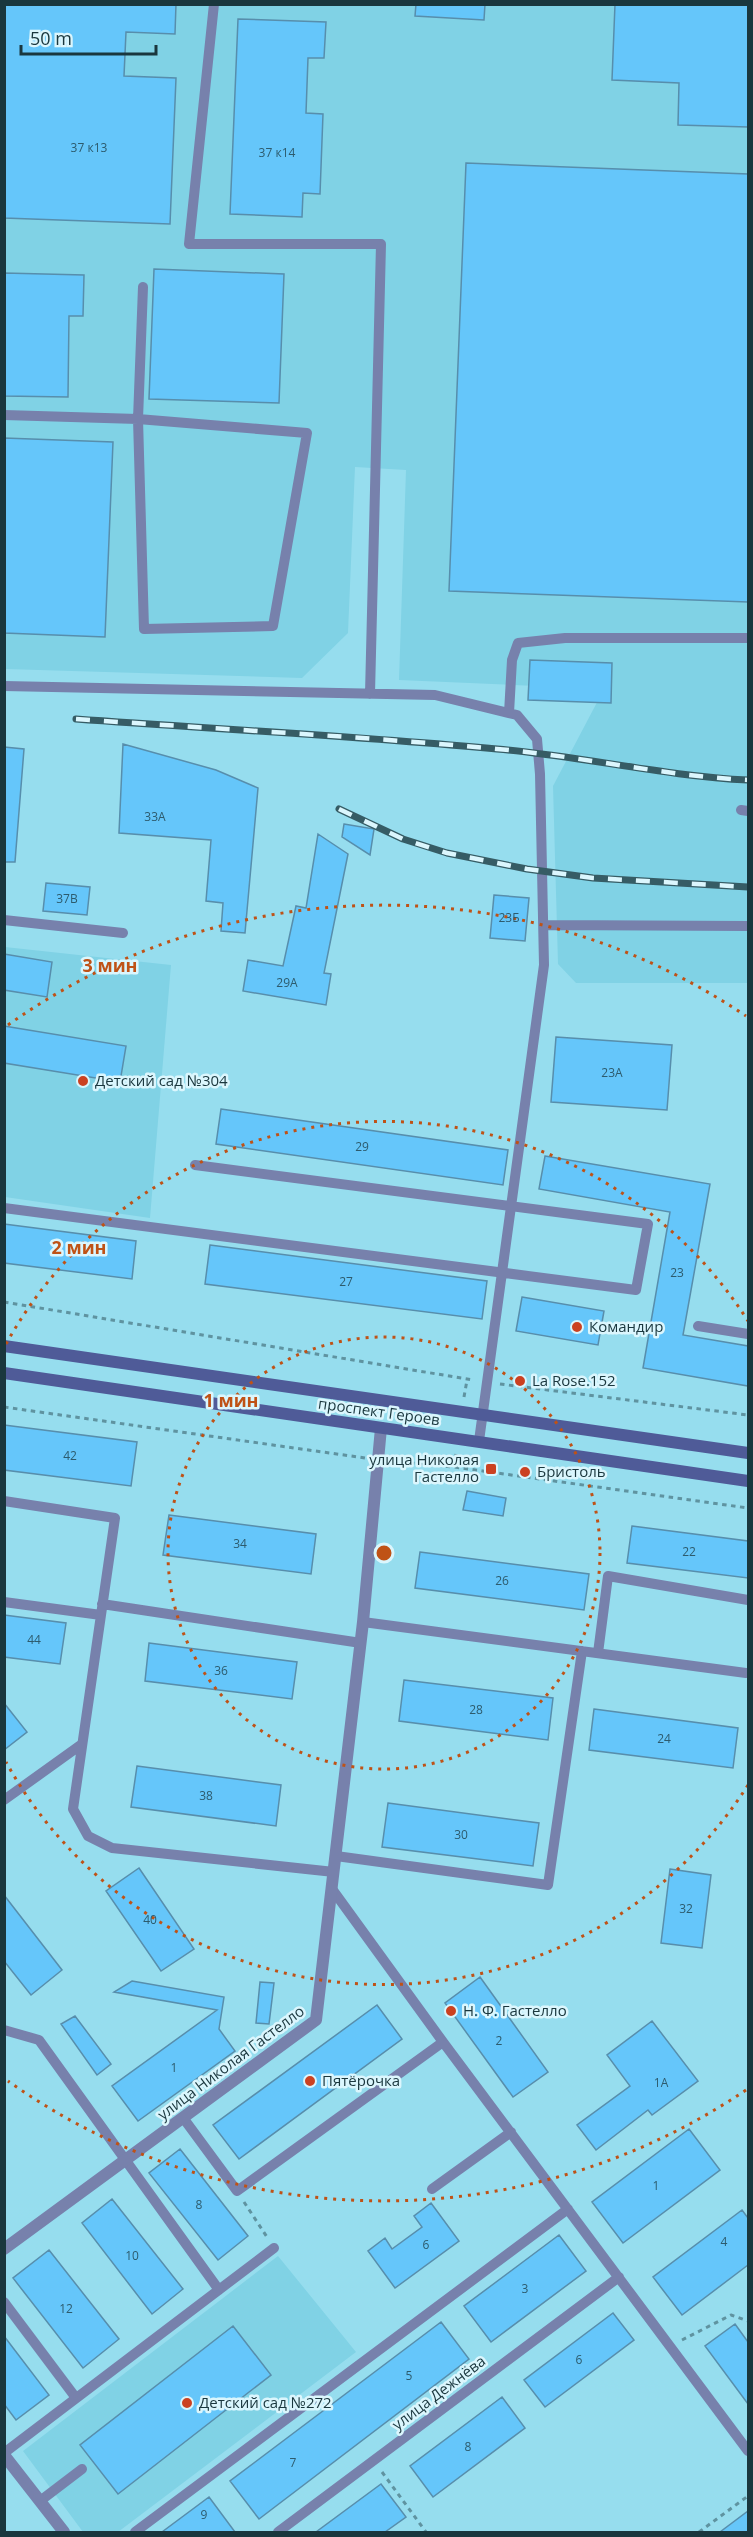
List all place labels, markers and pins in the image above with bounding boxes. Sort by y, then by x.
place label: Детский сад №304 [95,1070,228,1090]
marker: Детский сад №304 [76,1074,90,1088]
place label: Командир [589,1316,663,1336]
marker: Командир [570,1320,584,1334]
place label: La Rose.152 [532,1370,616,1390]
marker: La Rose.152 [513,1374,527,1388]
place label: улица Николая Гастелло [369,1449,479,1486]
place label: Бристоль [537,1461,606,1481]
marker: улица Николая Гастелло [484,1462,498,1476]
marker: Бристоль [518,1465,532,1479]
centre of rings [374,1543,394,1563]
place label: Н. Ф. Гастелло [463,2000,567,2020]
marker: Н. Ф. Гастелло [444,2004,458,2018]
place label: Пятёрочка [322,2070,400,2090]
marker: Пятёрочка [303,2074,317,2088]
place label: Детский сад №272 [199,2392,332,2412]
marker: Детский сад №272 [180,2396,194,2410]

